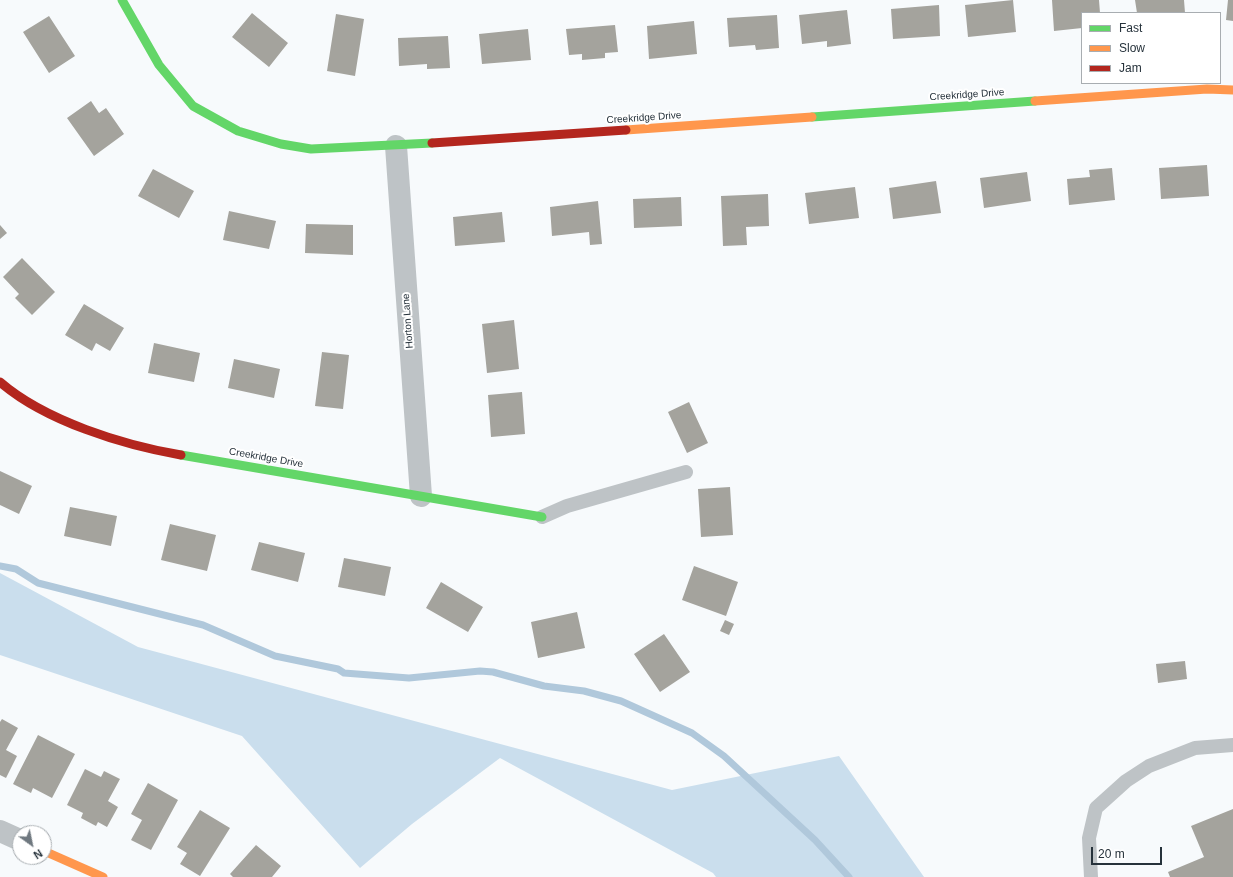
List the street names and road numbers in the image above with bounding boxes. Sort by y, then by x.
street label: Creekridge Drive [929,86,1005,104]
street label: Creekridge Drive [606,109,682,127]
street label: Horton Lane [400,293,416,349]
street label: Creekridge Drive [228,446,304,470]

